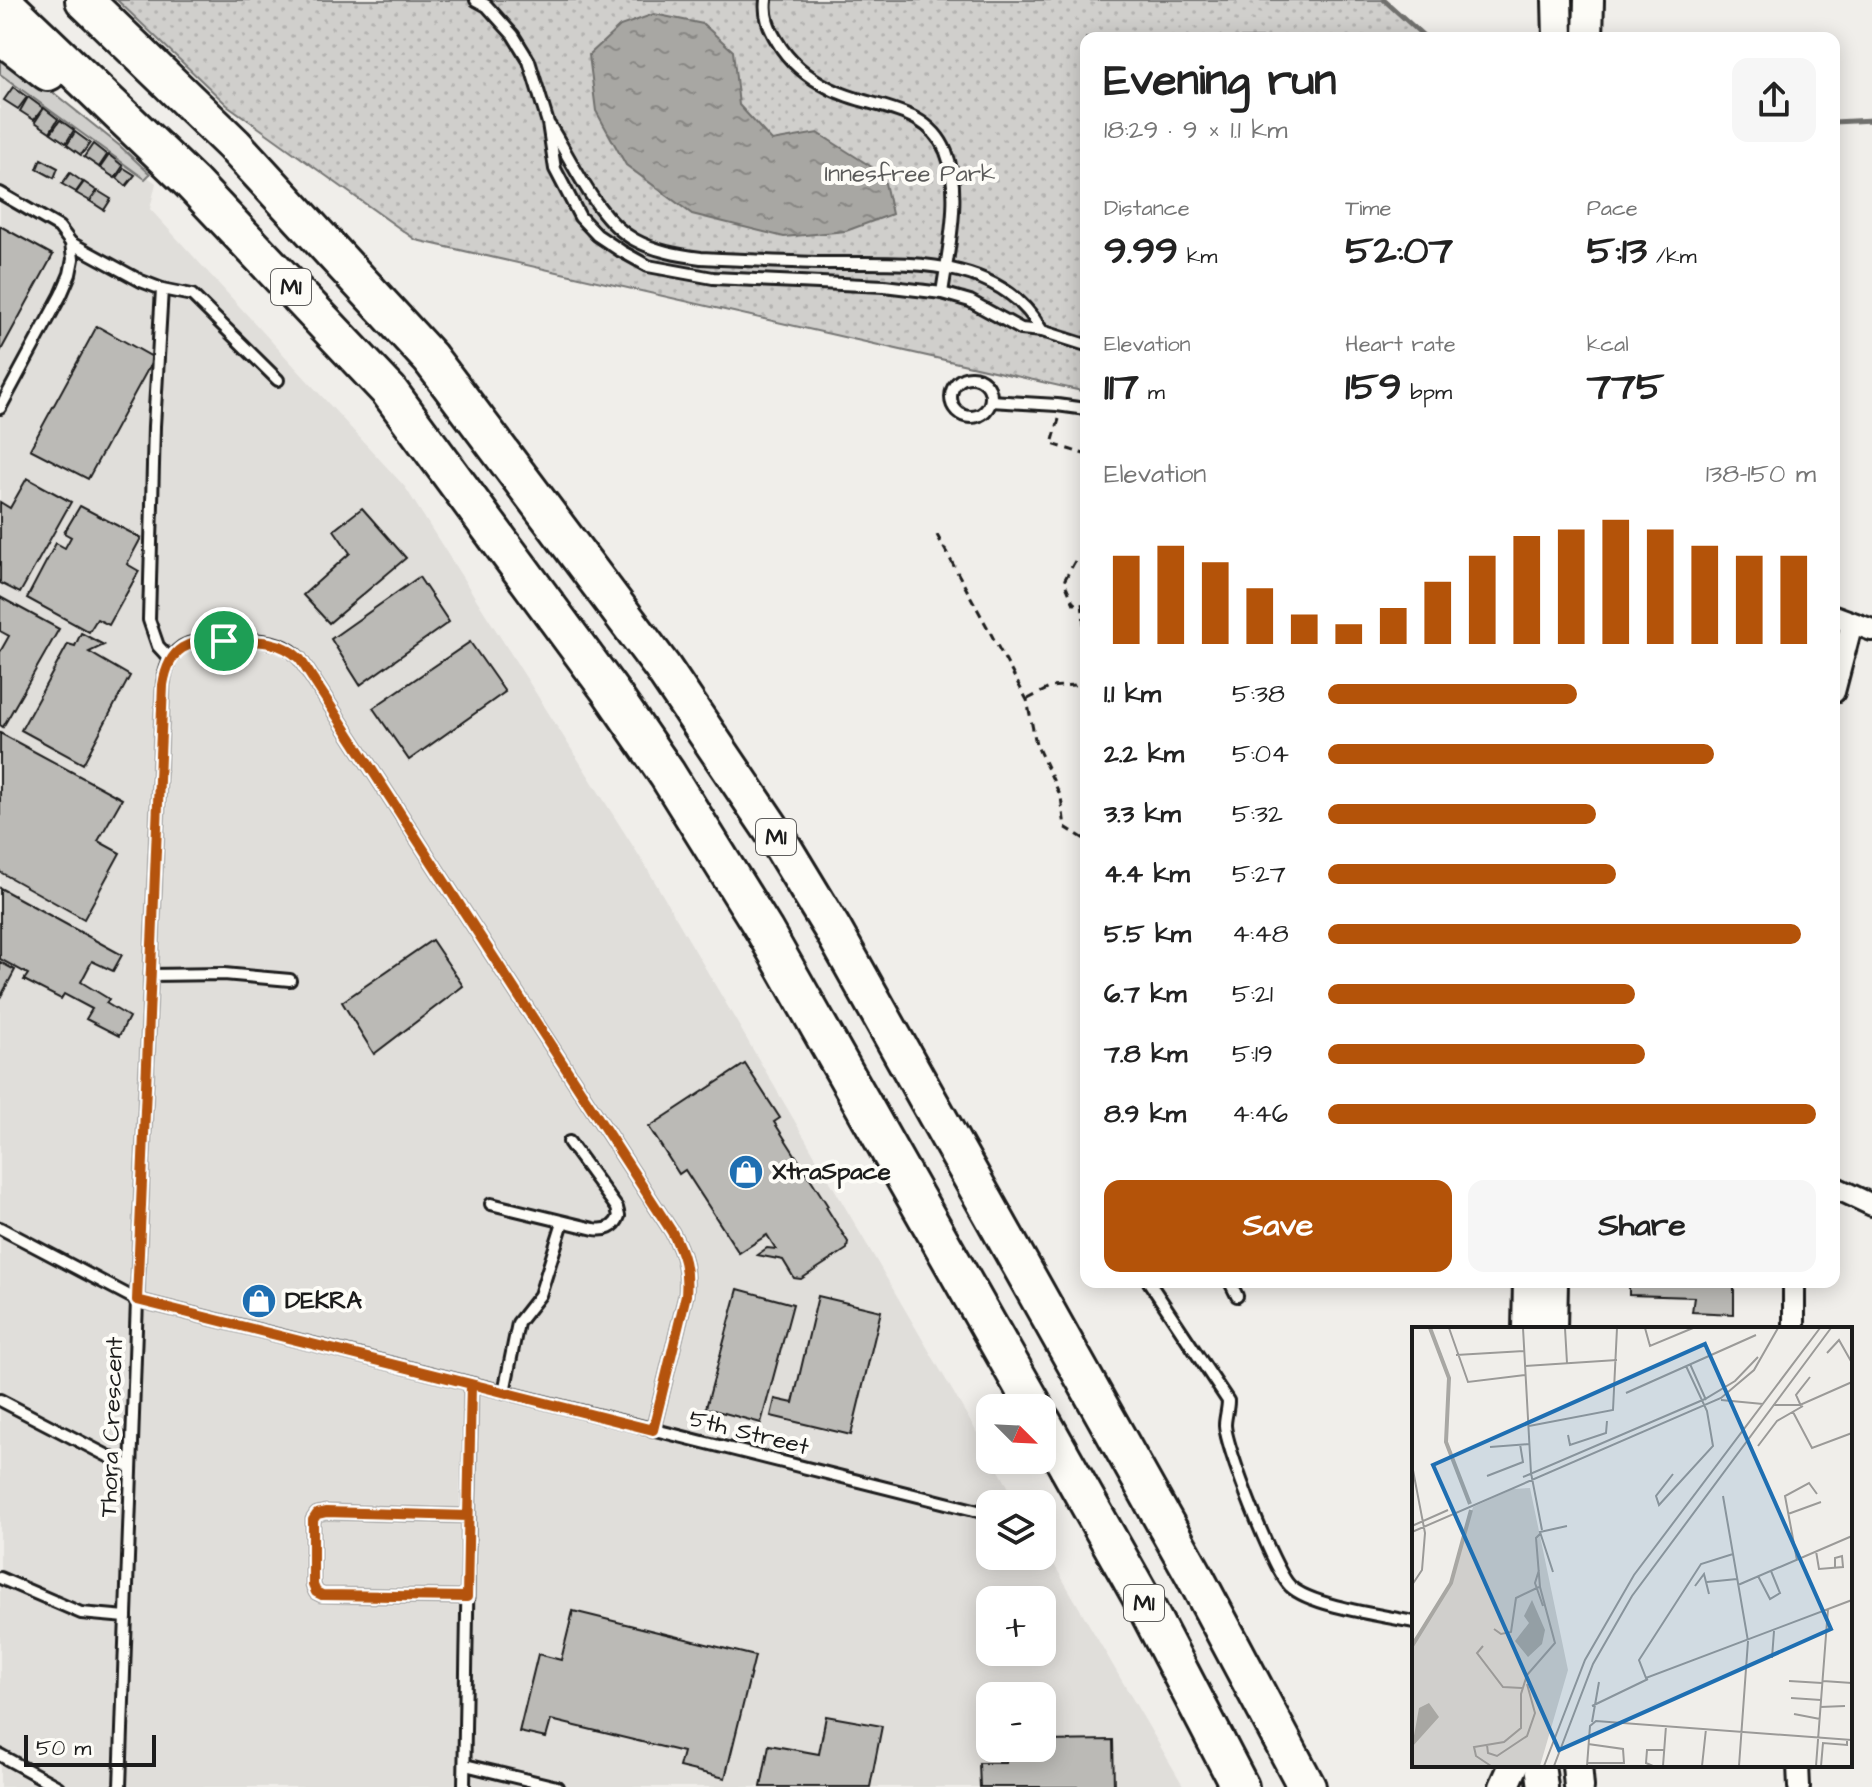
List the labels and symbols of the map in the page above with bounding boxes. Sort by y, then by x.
park label: Innesfree Park [824,157,996,191]
road number: M1 [271,269,311,305]
pin [190,607,258,675]
road number: M1 [756,819,796,855]
shop icon: XtraSpace [727,1153,765,1191]
place label: XtraSpace [772,1155,891,1189]
shop icon: DEKRA [240,1282,278,1320]
place label: DEKRA [285,1284,362,1318]
inset map [1412,1327,1852,1767]
street label: Thora Crescent [92,1336,132,1518]
north arrow [976,1394,1056,1474]
street label: 5th Street [686,1402,813,1464]
road number: M1 [1124,1585,1164,1621]
scale bar [24,1731,156,1767]

